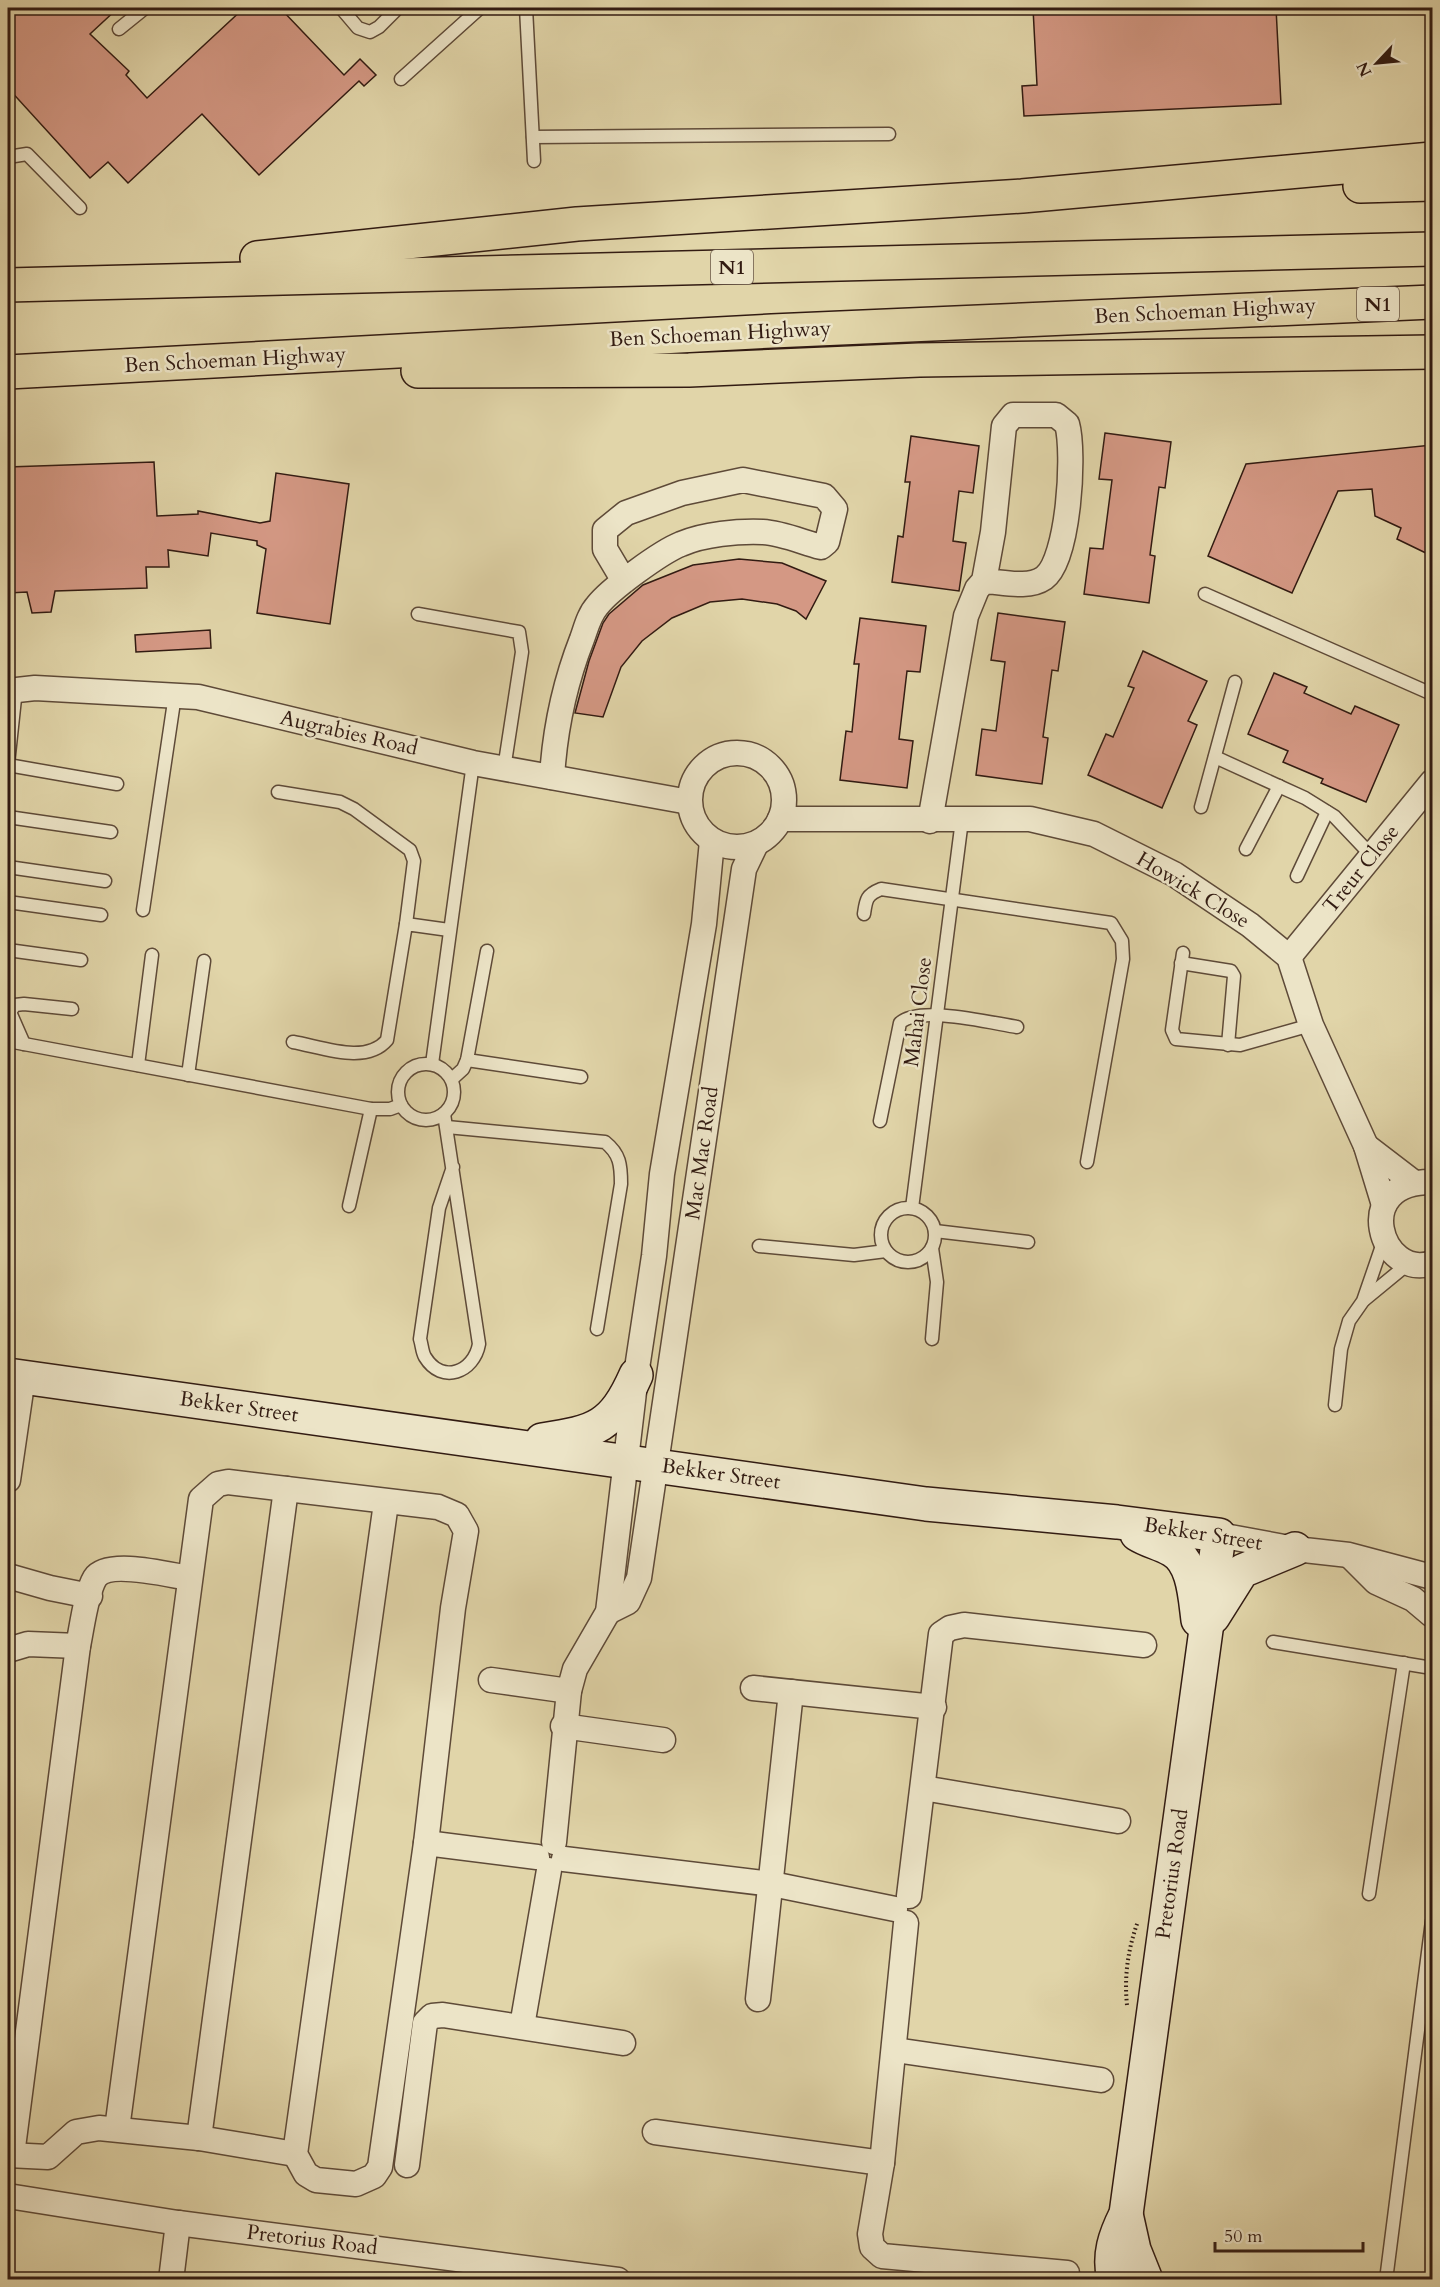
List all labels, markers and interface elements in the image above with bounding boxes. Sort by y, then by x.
north arrow [1347,33,1407,93]
text: N [1351,58,1377,80]
road number: N1 [711,250,753,284]
road number: N1 [1357,287,1399,321]
street label: Ben Schoeman Highway [1093,291,1317,331]
street label: Ben Schoeman Highway [608,314,832,354]
street label: Ben Schoeman Highway [123,340,347,380]
street label: Augrabies Road [277,703,421,763]
street label: Treur Close [1316,818,1406,920]
street label: Howick Close [1131,845,1255,935]
street label: Mahai Close [897,955,939,1069]
street label: Mac Mac Road [678,1084,726,1222]
street label: Bekker Street [178,1384,301,1430]
street label: Bekker Street [660,1451,783,1497]
street label: Bekker Street [1142,1510,1265,1558]
street label: Pretorius Road [1148,1807,1196,1941]
scale bar [1215,2215,1364,2253]
street label: Pretorius Road [245,2218,379,2262]
text: 50 m [1224,2224,1263,2249]

